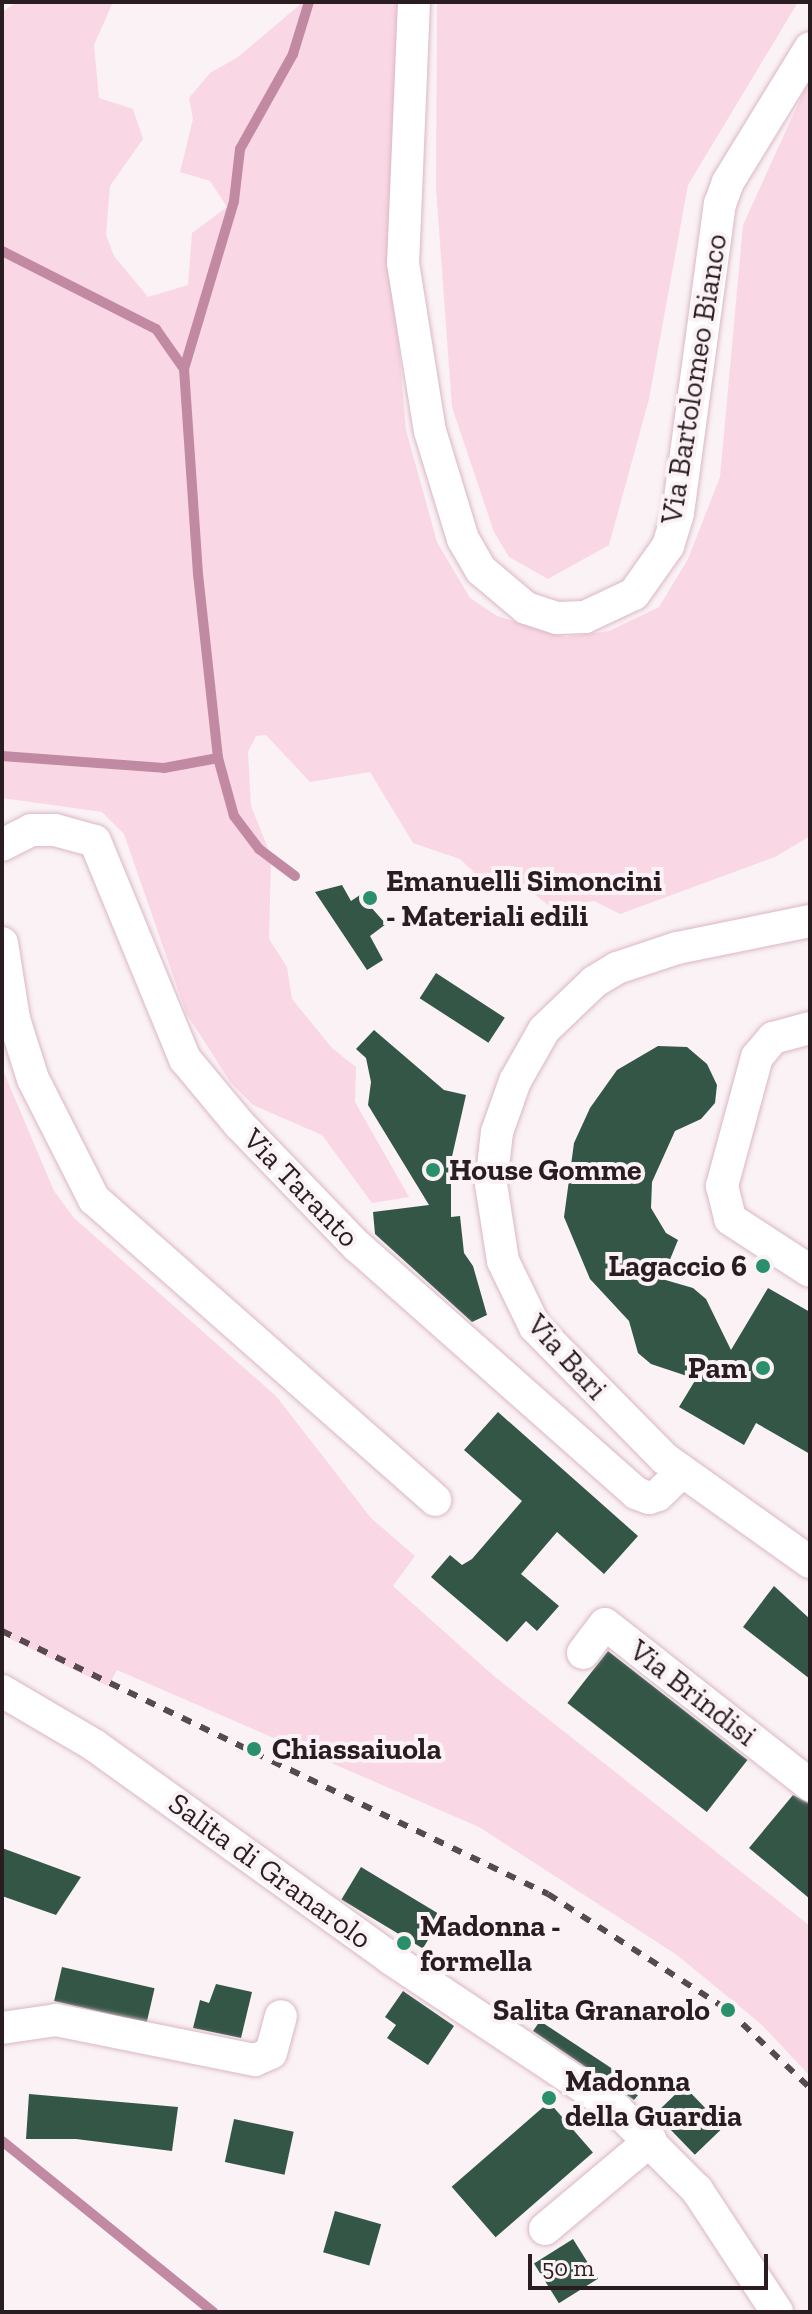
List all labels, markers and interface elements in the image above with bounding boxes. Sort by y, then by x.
street label: Via Bartolomeo Bianco [653,231,735,527]
place label: Emanuelli Simoncini - Materiali edili [386,863,662,934]
marker: Emanuelli Simoncini - Materiali edili [361,889,379,907]
street label: Via Taranto [235,1121,367,1255]
place label: House Gomme [449,1152,642,1188]
marker: House Gomme [424,1161,442,1179]
place label: Lagaccio 6 [608,1248,747,1284]
marker: Lagaccio 6 [754,1257,772,1275]
street label: Via Bari [519,1307,615,1407]
place label: Pam [688,1350,747,1386]
marker: Pam [754,1359,772,1377]
street label: Via Brindisi [622,1632,764,1754]
place label: Chiassaiuola [272,1731,442,1767]
marker: Chiassaiuola [243,1738,265,1760]
street label: Salita di Granarolo [162,1785,378,1957]
place label: Madonna - formella [420,1908,561,1978]
marker: Madonna - formella [395,1934,413,1952]
place label: Salita Granarolo [493,1992,710,2028]
marker: Salita Granarolo [717,1999,739,2021]
place label: Madonna della Guardia [565,2063,742,2134]
marker: Madonna della Guardia [540,2089,558,2107]
scale bar [532,2238,772,2288]
text: 50 m [542,2253,594,2282]

